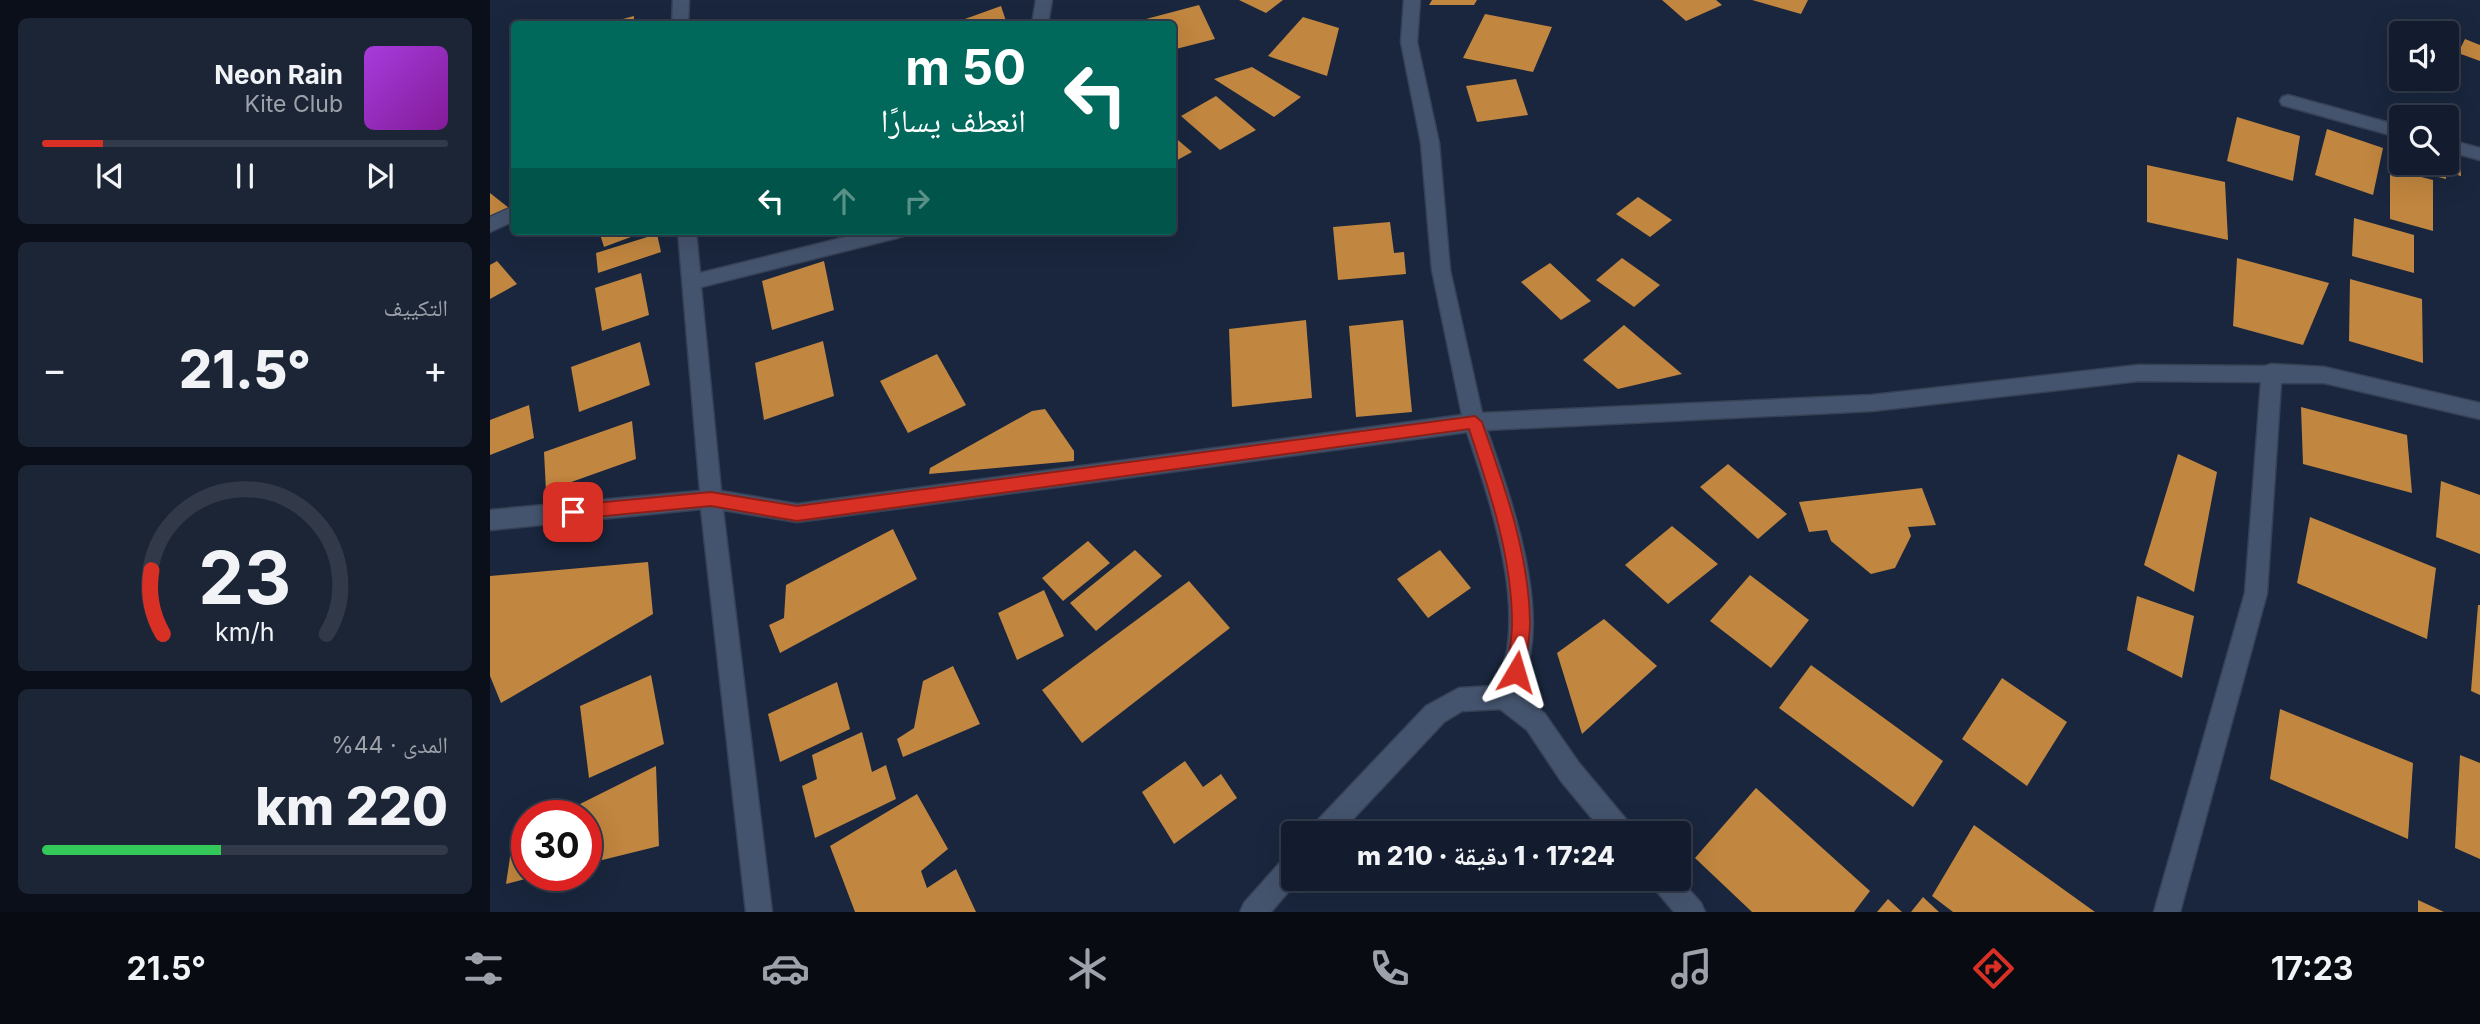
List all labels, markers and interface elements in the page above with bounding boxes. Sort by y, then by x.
map controls [2389,21,2459,175]
button: sound [2389,21,2459,91]
text: 50 m [905,38,1026,97]
icon: left [1050,49,1141,140]
text: Neon Rain [214,59,343,90]
text: Kite Club [244,90,343,118]
text: انعطف يسارًا [881,101,1026,140]
button: search [2389,105,2459,175]
icon: previous [91,157,129,195]
icon: pause [226,157,264,195]
icon: next [361,157,399,195]
icon: left [752,182,790,220]
icon: ahead [825,182,863,220]
icon: right [898,182,936,220]
text: التكييف [383,294,448,322]
text: 21.5° [179,338,311,401]
text: − [42,346,67,392]
text: + [423,346,448,392]
pin [543,482,603,542]
icon: arrive [554,493,592,531]
text: 23 [199,533,291,622]
text: km/h [215,617,275,647]
position arrow [1479,635,1553,709]
text: المدى · 44% [331,731,448,759]
text: 220 km [255,775,448,838]
speed limit sign: 30 [511,800,602,891]
text: 17:24 · 1 دقيقة · 210 m [1357,840,1615,871]
icon: filters [459,944,508,993]
icon: car [761,944,810,993]
icon: climate [1063,944,1112,993]
icon: phone [1365,944,1414,993]
icon: music [1667,944,1716,993]
icon: directions [1969,944,2018,993]
text: 21.5° [126,949,206,988]
text: 17:23 [2271,949,2354,988]

